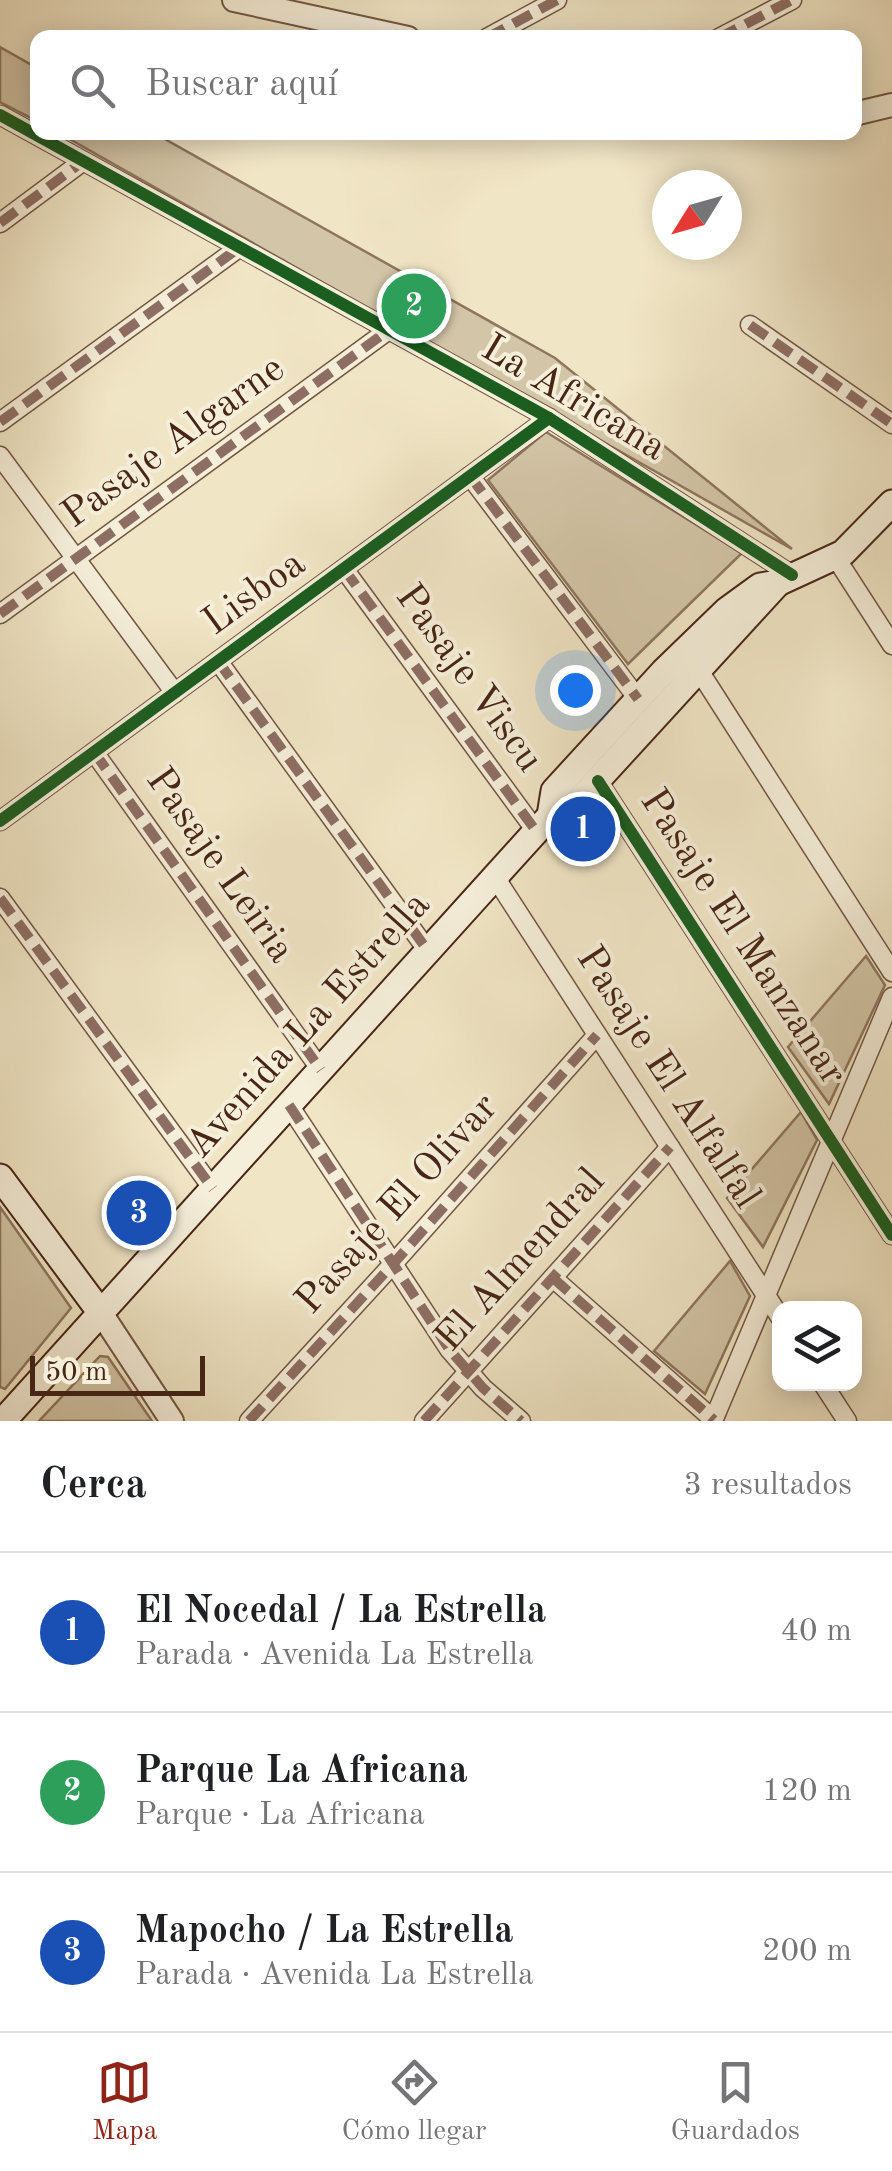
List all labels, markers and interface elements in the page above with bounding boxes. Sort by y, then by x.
search box [30,30,862,140]
icon: search [65,58,120,113]
text: Buscar aquí [145,66,338,104]
north arrow [652,170,742,260]
pin: 2 [382,268,446,344]
street label: La Africana [474,328,672,470]
street label: Pasaje Algarne [56,349,292,537]
street label: Lisboa [197,544,313,644]
street label: Pasaje Viscu [387,578,549,780]
your location [550,665,601,716]
street label: Pasaje Leiria [137,761,301,971]
street label: Pasaje El Manzanar [631,783,853,1093]
pin: 1 [550,792,616,866]
street label: Avenida La Estrella [179,885,439,1167]
street label: Pasaje El Alfalfal [568,940,766,1216]
street label: Pasaje El Olivar [289,1088,507,1322]
street label: El Almendral [429,1162,613,1360]
pin: 3 [106,1176,172,1250]
map controls [772,1301,862,1391]
button: layers [772,1301,862,1391]
scale bar [30,1351,205,1396]
text: 50 m [45,1359,108,1387]
text: Cerca [40,1465,147,1507]
text: 3 resultados [684,1470,852,1502]
text: El Nocedal / La Estrella [135,1593,546,1631]
text: 1 [63,1616,82,1648]
text: 40 m [781,1616,852,1648]
text: Parada · Avenida La Estrella [135,1640,534,1672]
text: Parque La Africana [135,1753,468,1791]
text: 2 [63,1776,82,1808]
text: 120 m [762,1776,852,1808]
text: Parque · La Africana [135,1800,425,1832]
text: Mapocho / La Estrella [135,1913,513,1951]
text: 3 [63,1936,82,1968]
text: 200 m [762,1936,852,1968]
text: Parada · Avenida La Estrella [135,1960,534,1992]
tab: Mapa [92,2055,158,2150]
tab: Cómo llegar [342,2055,487,2150]
tab: Guardados [670,2055,800,2150]

